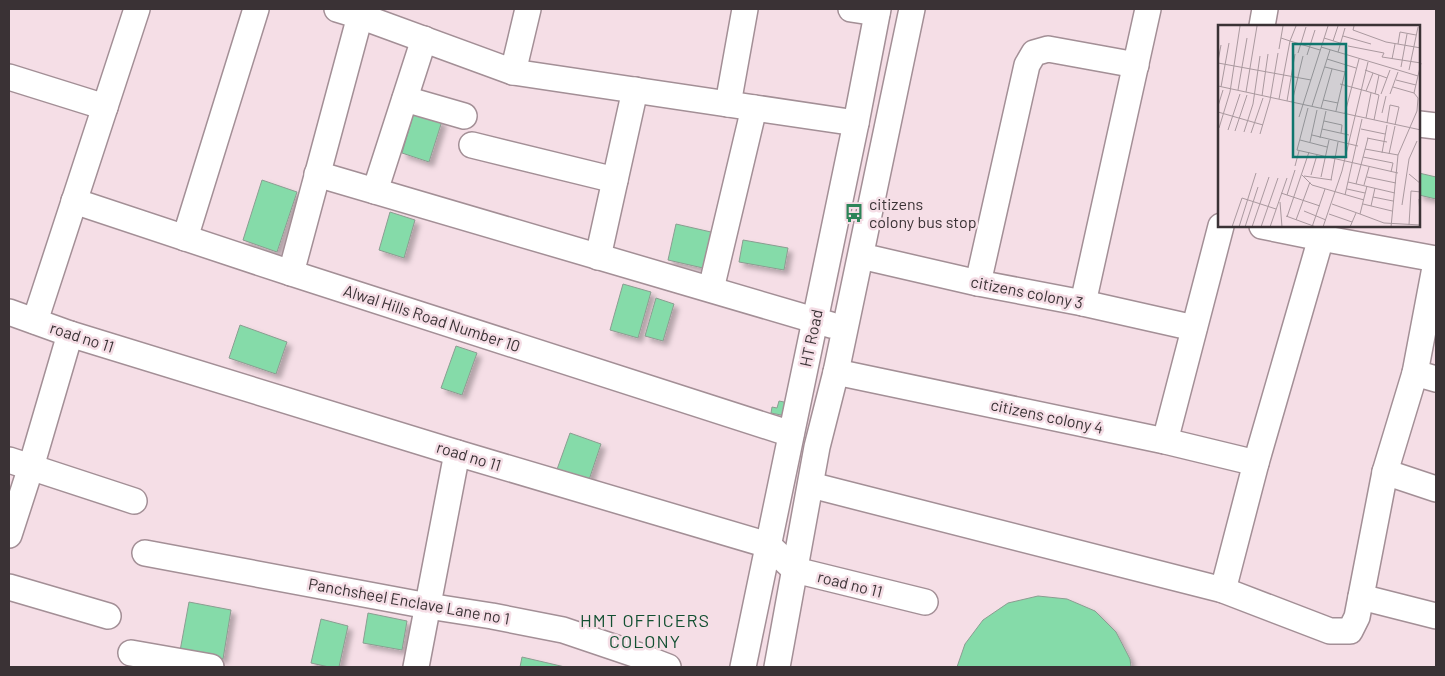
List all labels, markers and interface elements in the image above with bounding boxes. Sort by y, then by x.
inset map [1218,25,1420,228]
place label: citizens colony bus stop [869,194,976,231]
bus stop icon: citizens colony bus stop [843,202,865,224]
street label: citizens colony 3 [969,271,1085,312]
street label: Alwal Hills Road Number 10 [341,280,523,355]
street label: HT Road [795,307,826,368]
street label: road no 11 [48,317,117,356]
street label: citizens colony 4 [989,394,1105,437]
street label: road no 11 [435,437,504,474]
street label: road no 11 [816,566,885,601]
street label: Panchsheel Enclave Lane no 1 [307,573,511,628]
district label: HMT OFFICERS COLONY [580,609,710,652]

